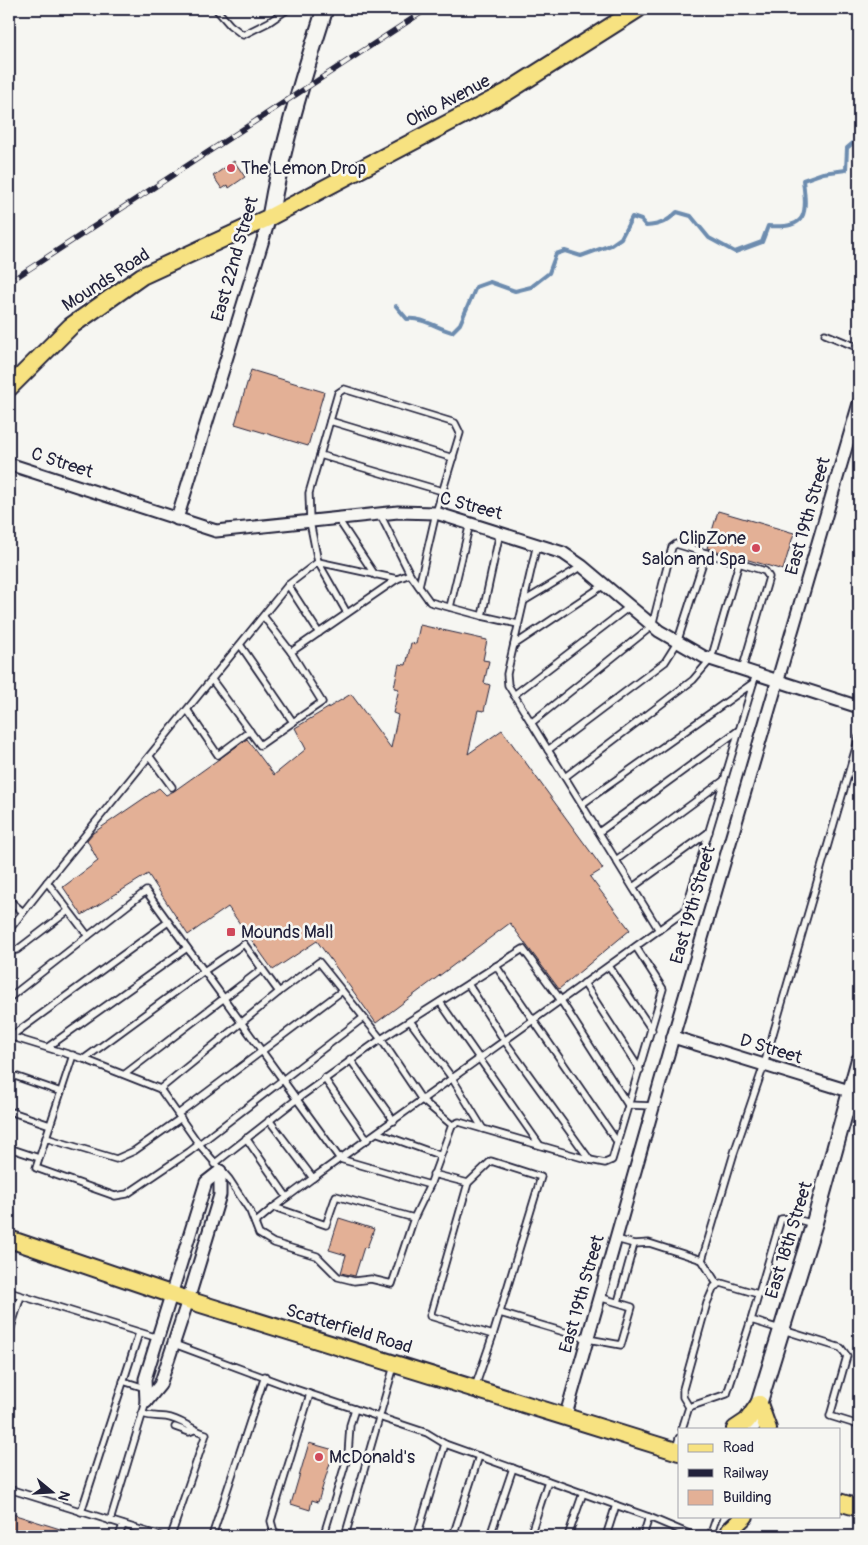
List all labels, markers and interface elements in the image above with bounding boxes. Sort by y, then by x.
street label: Ohio Avenue [402,69,494,133]
place label: The Lemon Drop [241,157,366,180]
marker: The Lemon Drop [225,162,237,174]
street label: East 22nd Street [206,193,264,324]
street label: Mounds Road [58,243,154,317]
street label: C Street [28,442,97,484]
street label: East 19th Street [780,454,836,578]
street label: C Street [437,487,506,526]
place label: ClipZone Salon and Spa [641,527,746,571]
marker: ClipZone Salon and Spa [750,542,762,554]
street label: East 19th Street [665,843,721,967]
place label: Mounds Mall [241,921,334,944]
marker: Mounds Mall [225,926,237,938]
street label: D Street [737,1029,806,1070]
street label: East 18th Street [760,1178,818,1301]
street label: East 19th Street [554,1232,610,1356]
street label: Scatterfield Road [283,1299,415,1359]
legend [678,1428,840,1518]
text: Road [723,1438,754,1457]
place label: McDonald's [329,1446,415,1469]
marker: McDonald's [313,1451,325,1463]
text: Railway [723,1464,769,1483]
north arrow [28,1468,78,1518]
text: Building [723,1488,771,1507]
text: N [54,1489,73,1503]

